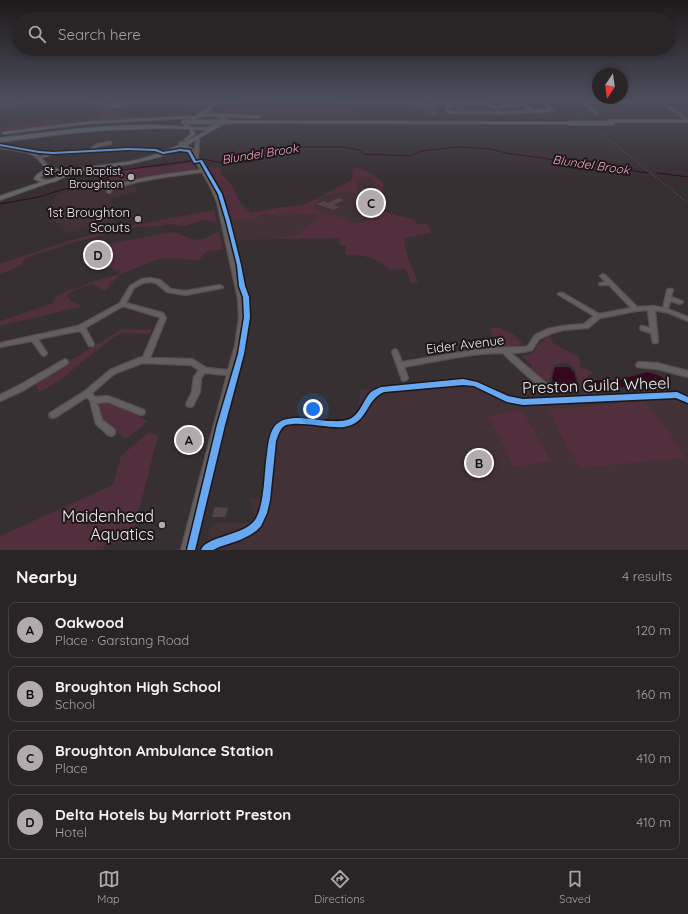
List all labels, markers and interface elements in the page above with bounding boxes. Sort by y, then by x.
search box [12,12,676,56]
icon: search [26,23,48,45]
text: Search here [58,25,141,44]
north arrow [592,68,628,104]
water label: Blundel Brook [221,140,301,167]
water label: Blundel Brook [552,152,632,178]
place label: St John Baptist, Broughton [44,164,123,191]
marker: St John Baptist, Broughton [126,172,136,182]
pin: C [358,188,384,218]
place label: 1st Broughton Scouts [48,204,130,235]
marker: 1st Broughton Scouts [133,214,143,224]
pin: D [85,240,111,270]
street label: Eider Avenue [425,331,505,357]
street label: Preston Guild Wheel [522,372,670,398]
your location [303,399,323,419]
pin: A [176,425,202,455]
pin: B [466,448,492,478]
place label: Maidenhead Aquatics [62,506,154,544]
marker: Maidenhead Aquatics [157,520,167,530]
text: Nearby [16,566,77,587]
text: 4 results [622,568,672,584]
text: Oakwood [55,613,124,632]
text: A [26,622,34,638]
text: 120 m [636,622,671,638]
text: Place · Garstang Road [55,632,189,648]
text: Broughton High School [55,677,221,696]
text: B [26,686,34,702]
text: 160 m [636,686,671,702]
text: School [55,696,95,712]
text: Broughton Ambulance Station [55,741,273,760]
text: C [26,750,34,766]
text: 410 m [636,750,671,766]
text: Place [55,760,88,776]
text: Delta Hotels by Marriott Preston [55,805,291,824]
text: D [25,814,35,830]
text: 410 m [636,814,671,830]
text: Hotel [55,824,87,840]
tab: Map [97,868,120,906]
tab: Directions [314,868,365,906]
tab: Saved [559,868,591,906]

